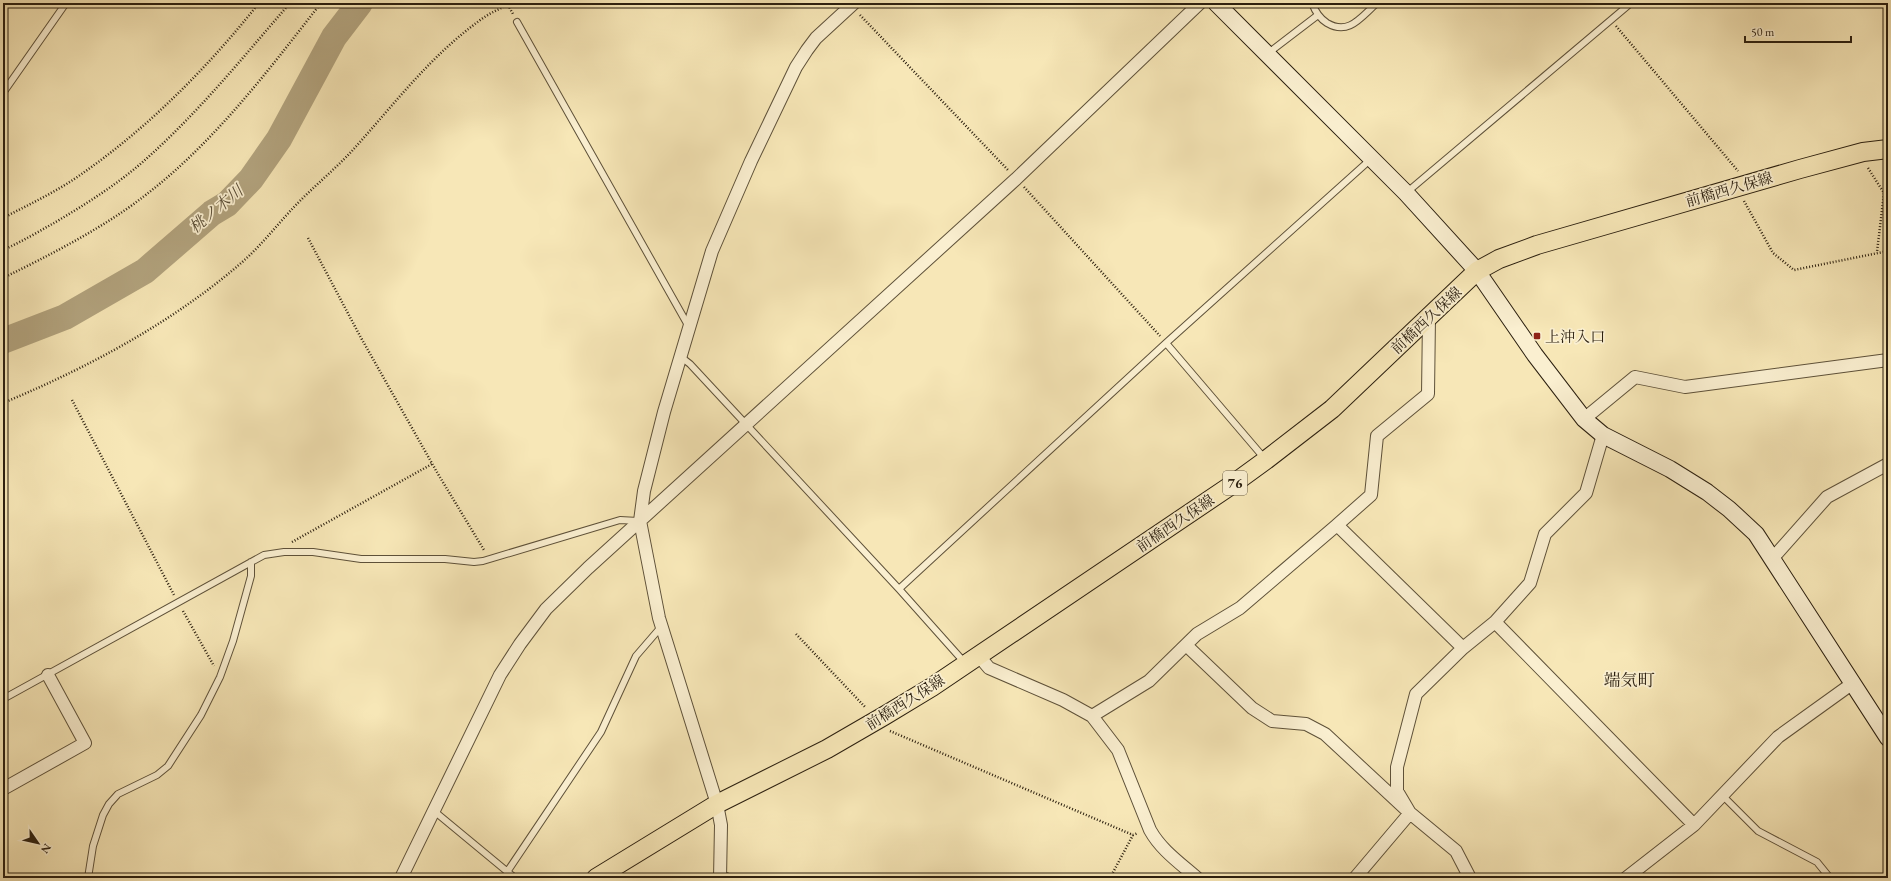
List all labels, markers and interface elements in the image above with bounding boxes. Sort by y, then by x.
scale bar [1745,18,1851,44]
text: 50 m [1751,24,1775,40]
street label: 前橋西久保線 [1683,167,1775,211]
water label: 桃ノ木川 [185,179,249,238]
street label: 前橋西久保線 [1387,282,1465,358]
place label: 上沖入口 [1545,327,1605,346]
marker: 上沖入口 [1532,331,1542,341]
road number: 76 [1223,471,1247,495]
street label: 前橋西久保線 [1132,490,1218,556]
district label: 端気町 [1604,669,1655,691]
street label: 前橋西久保線 [862,670,948,734]
north arrow [18,823,58,863]
text: N [38,841,55,856]

